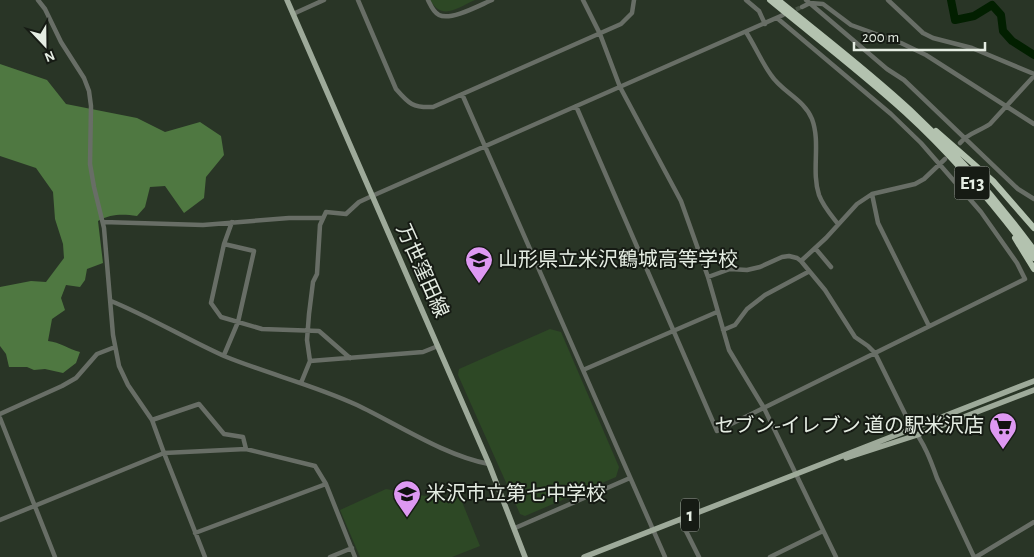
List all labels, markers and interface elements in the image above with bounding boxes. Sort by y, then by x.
north arrow [20,20,70,70]
scale bar [854,20,985,52]
text: 200 m [862,30,899,45]
text: N [42,48,57,64]
road number: E13 [954,167,990,200]
street label: 万世窪田線 [393,220,453,321]
school or university icon: 山形県立米沢鶴城高等学校 [464,245,494,284]
place label: 山形県立米沢鶴城高等学校 [498,248,738,270]
supermarket icon: セブン-イレブン 道の駅米沢店 [988,411,1018,450]
place label: セブン-イレブン 道の駅米沢店 [715,414,984,436]
school or university icon: 米沢市立第七中学校 [392,479,422,518]
place label: 米沢市立第七中学校 [426,483,606,504]
road number: 1 [681,498,699,532]

